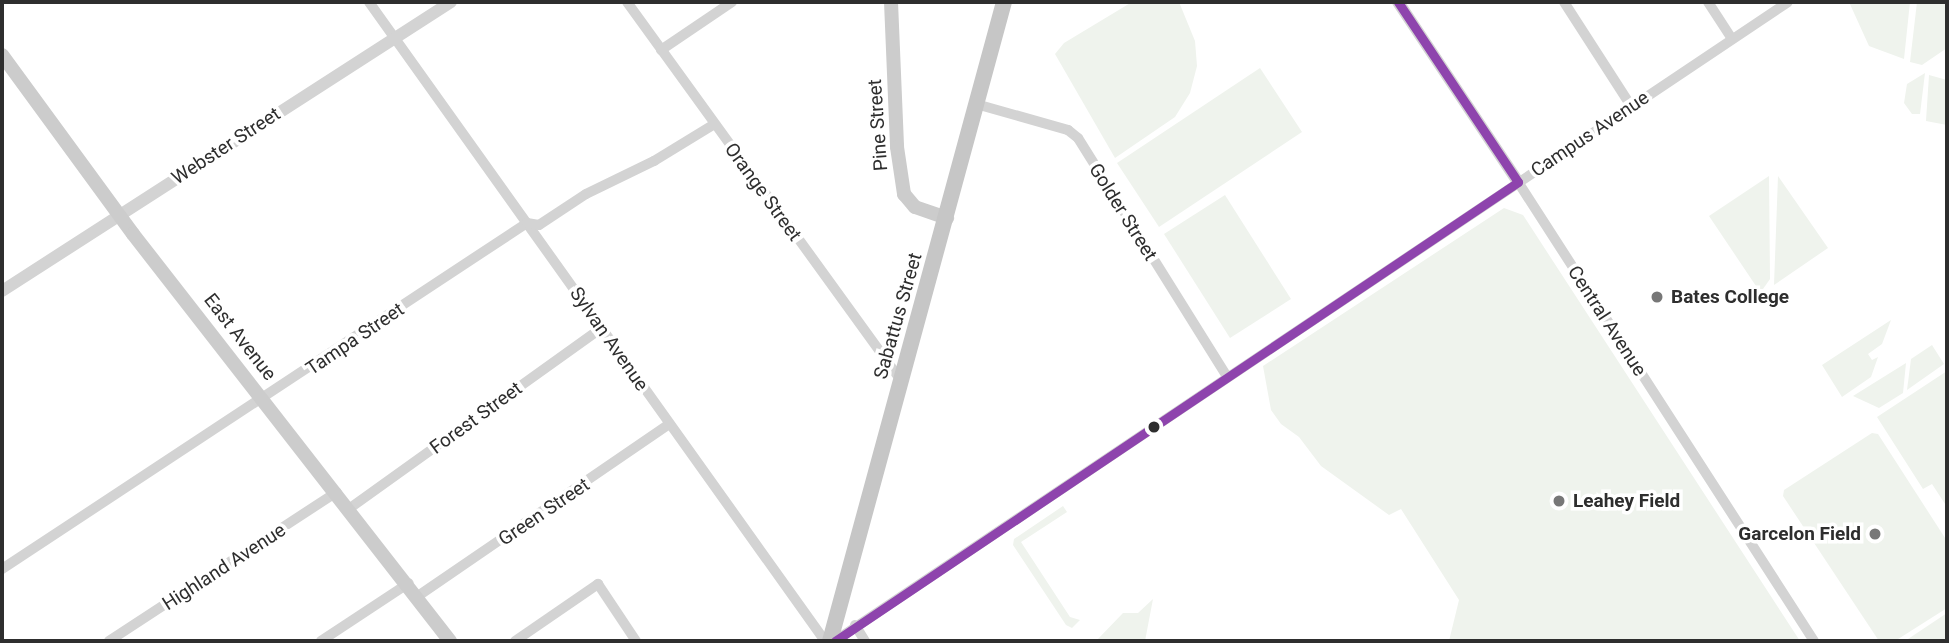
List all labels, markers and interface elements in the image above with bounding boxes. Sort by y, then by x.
street label: Pine Street [863,78,893,172]
street label: Campus Avenue [1527,86,1653,182]
street label: Webster Street [168,102,284,190]
street label: Orange Street [720,139,806,245]
street label: Golder Street [1084,159,1162,265]
street label: Sabattus Street [869,250,927,382]
street label: Central Avenue [1563,262,1651,380]
street label: Sylvan Avenue [565,283,653,395]
place label: Bates College [1671,286,1789,308]
street label: East Avenue [199,289,281,385]
marker: Bates College [1649,289,1665,305]
street label: Tampa Street [302,298,408,380]
street label: Forest Street [425,377,527,459]
unlabelled marker [1147,420,1161,434]
street label: Green Street [494,473,594,551]
place label: Leahey Field [1573,490,1680,512]
marker: Leahey Field [1551,493,1567,509]
street label: Highland Avenue [158,519,290,615]
place label: Garcelon Field [1738,523,1861,545]
marker: Garcelon Field [1867,526,1883,542]

